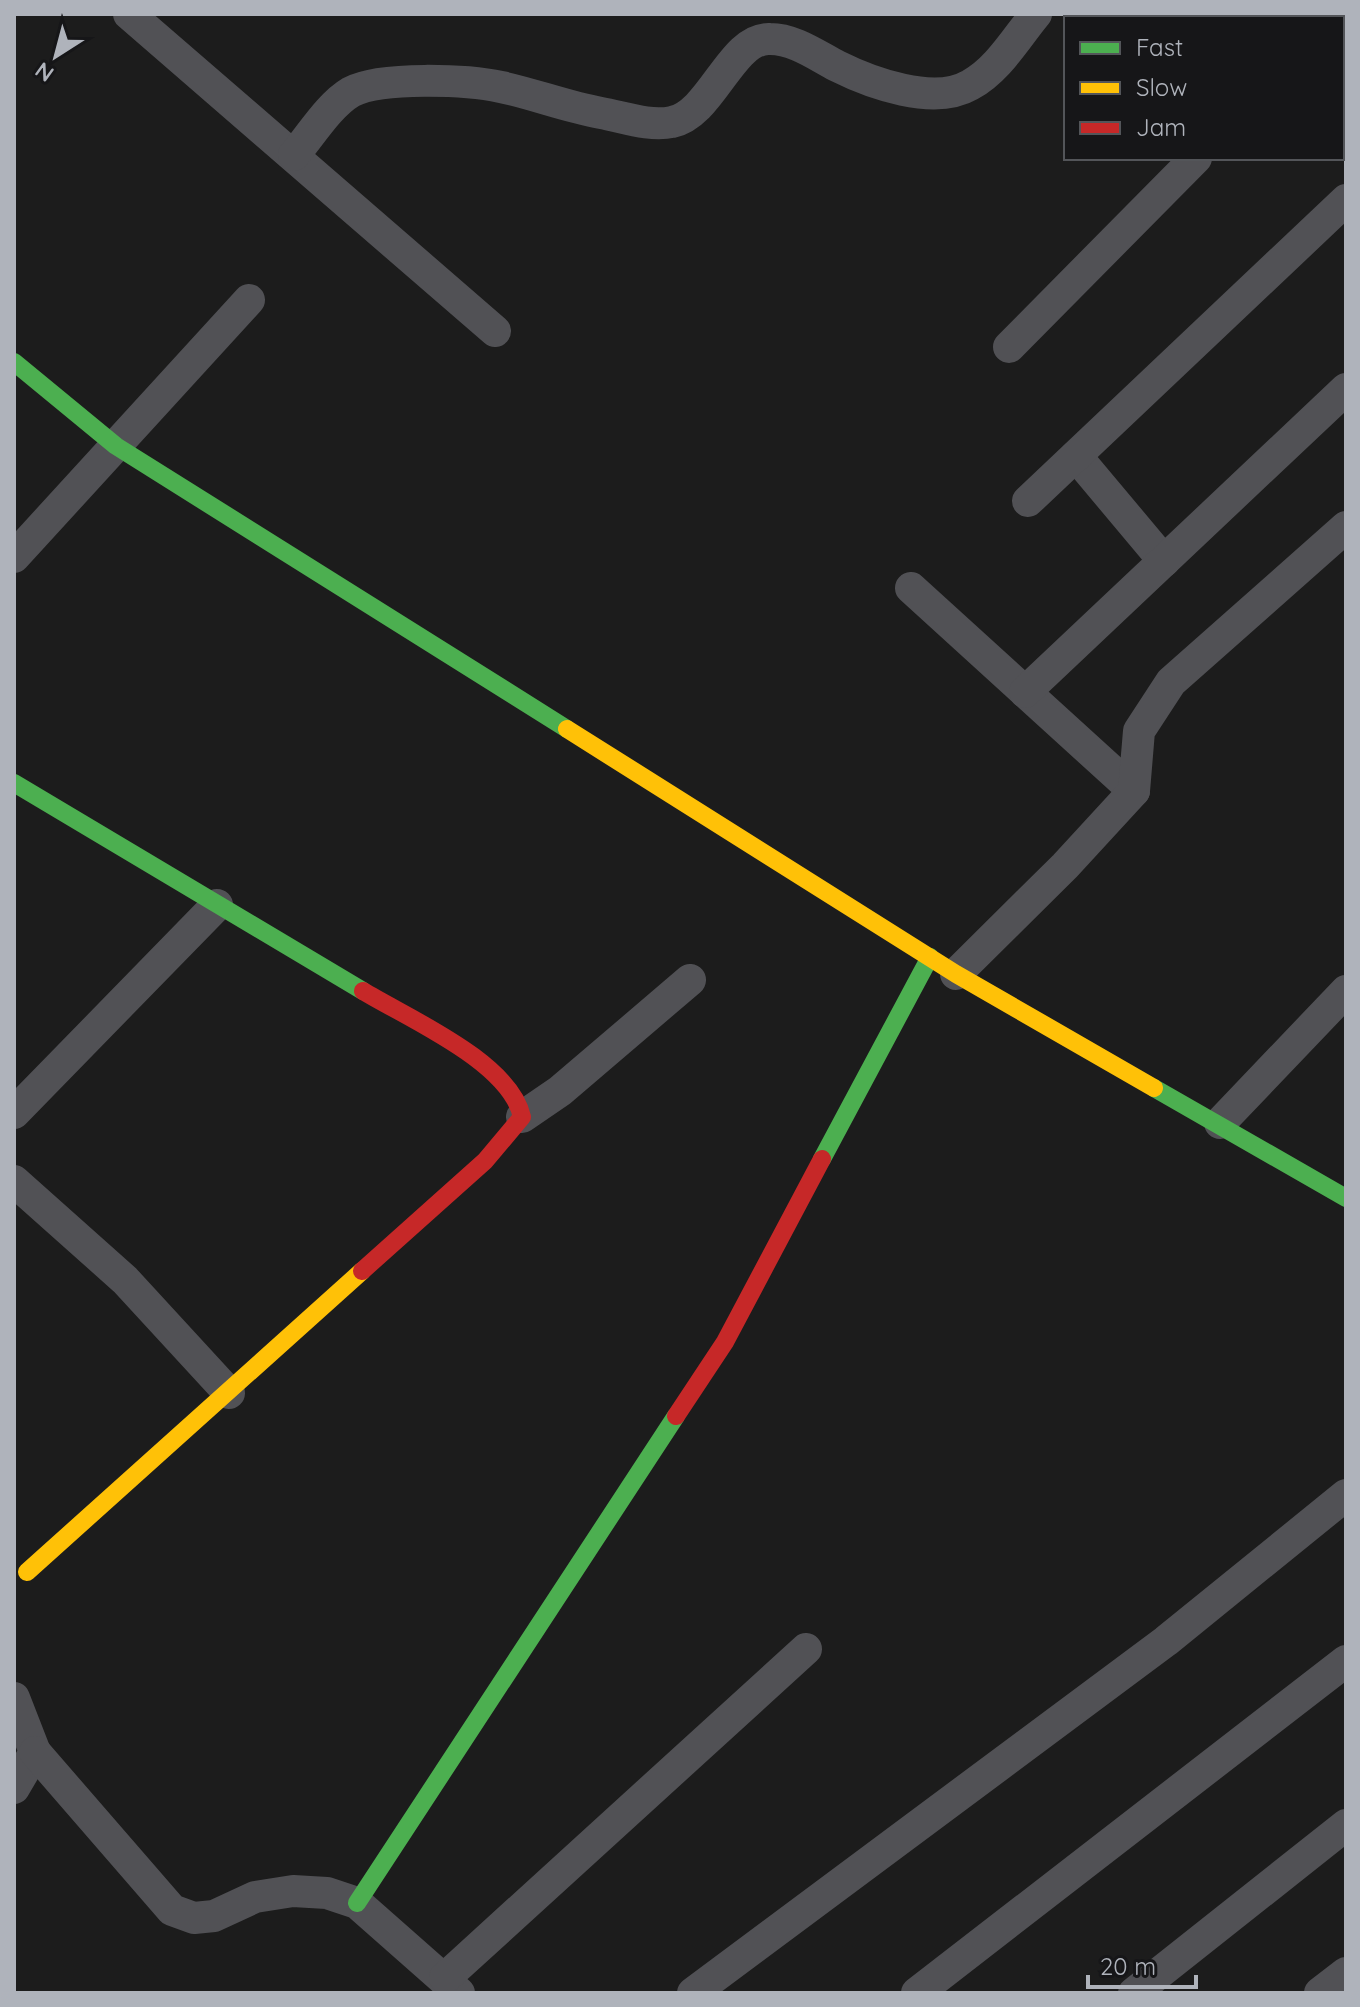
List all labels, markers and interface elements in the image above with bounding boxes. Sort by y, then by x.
north arrow [16,16,96,96]
legend [1064,16,1344,160]
text: Fast [1136,32,1183,62]
text: N [29,56,59,88]
text: Slow [1136,72,1187,102]
text: Jam [1136,112,1186,142]
scale bar [1088,1939,1196,1989]
text: 20 m [1100,1951,1156,1981]

